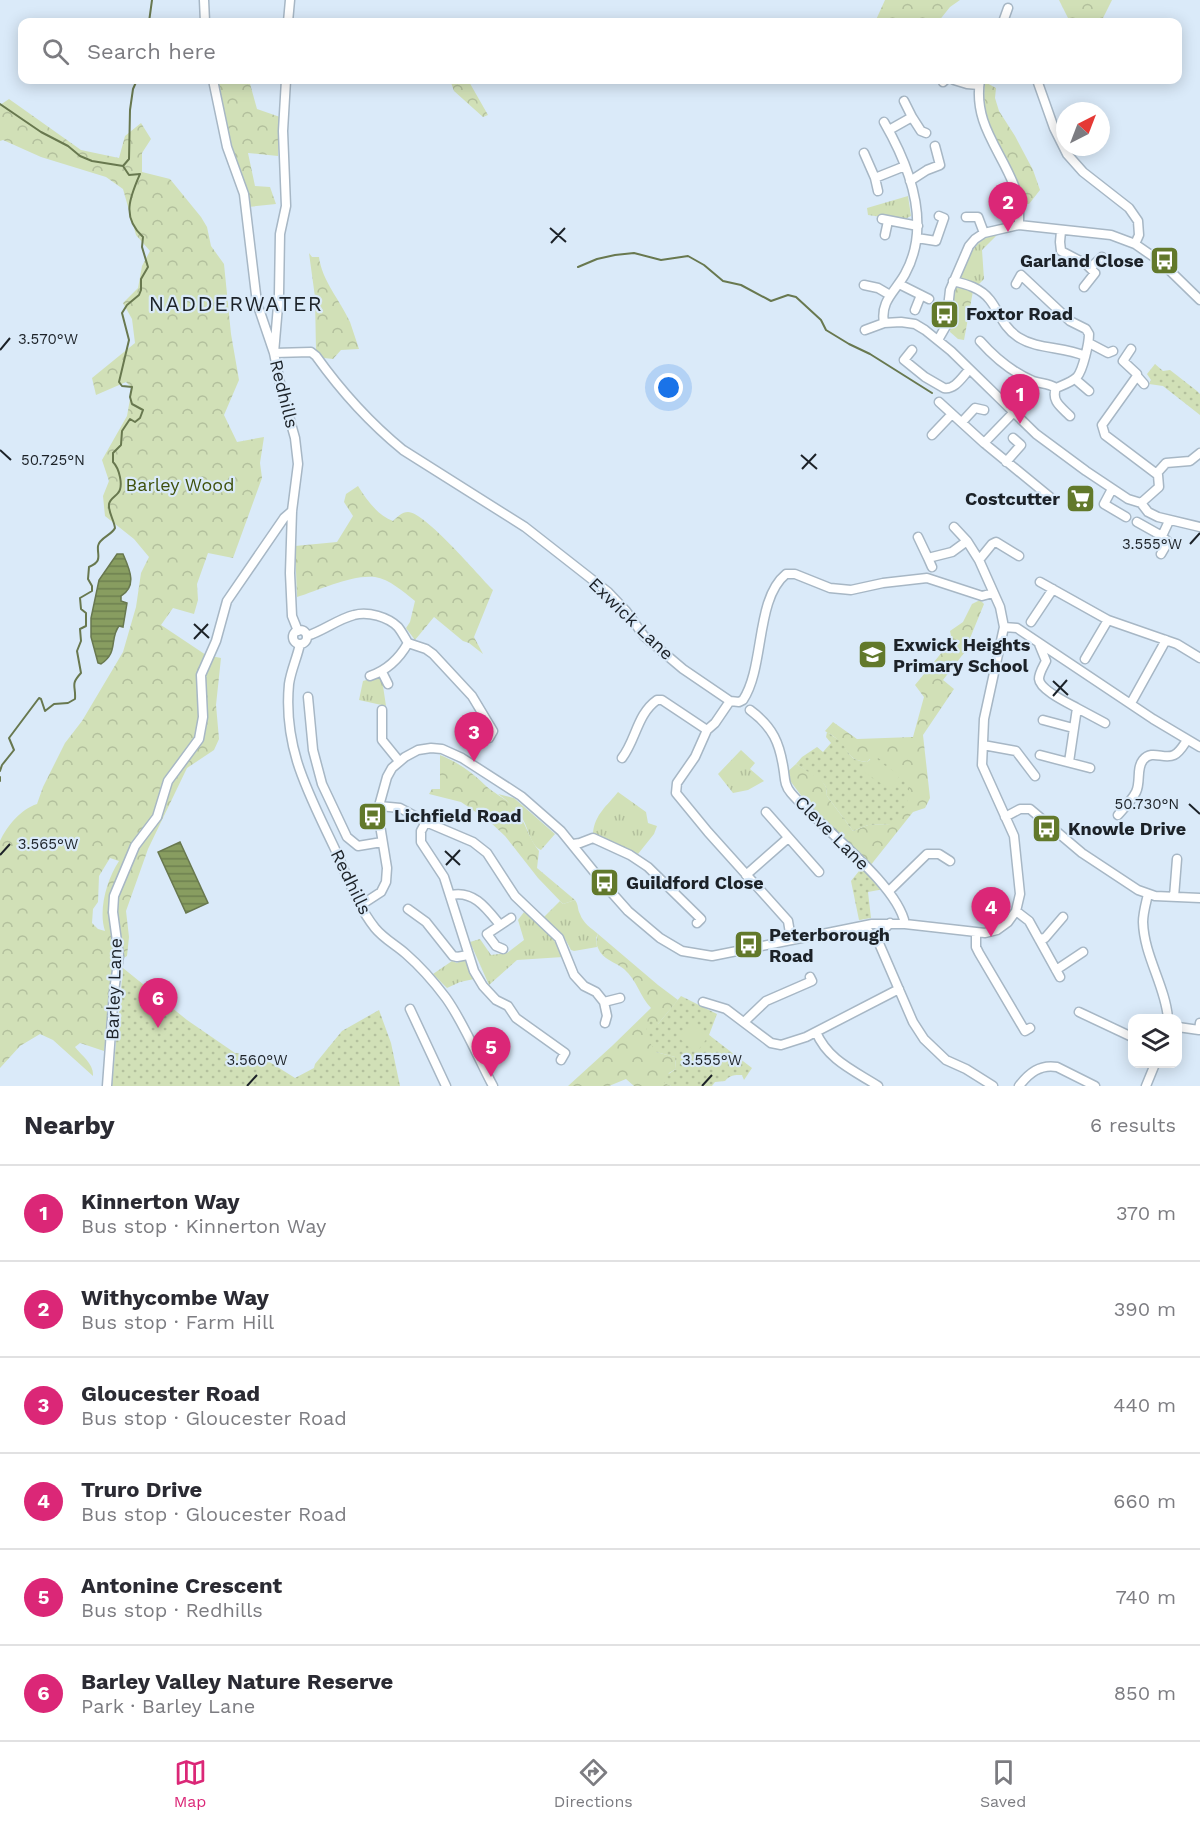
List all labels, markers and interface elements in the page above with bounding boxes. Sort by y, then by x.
search box [18,18,1182,84]
icon: search [39,35,72,68]
text: Search here [87,39,216,64]
north arrow [1056,102,1110,156]
pin: 2 [988,182,1028,232]
bus stop icon: Garland Close [1149,245,1181,277]
place label: Garland Close [1020,250,1144,271]
district label: NADDERWATER [149,291,323,316]
bus stop icon: Foxtor Road [929,298,961,330]
place label: Foxtor Road [966,303,1073,324]
text: 3.570°W [18,330,78,348]
street label: Redhills [266,357,303,430]
your location [654,373,683,402]
pin: 1 [1000,374,1040,424]
text: 50.725°N [21,451,85,469]
park label: Barley Wood [126,474,234,495]
supermarket icon: Costcutter [1065,483,1097,515]
place label: Costcutter [965,488,1060,509]
text: 3.555°W [1122,535,1182,553]
street label: Exwick Lane [585,573,678,664]
place label: Exwick Heights Primary School [893,634,1031,676]
school or university icon: Exwick Heights Primary School [856,639,888,671]
pin: 3 [454,712,494,762]
street label: Cleve Lane [791,791,874,874]
text: 50.730°N [1115,795,1179,813]
bus stop icon: Lichfield Road [357,800,389,832]
place label: Lichfield Road [394,805,521,826]
bus stop icon: Knowle Drive [1031,813,1063,845]
place label: Knowle Drive [1068,818,1186,839]
text: 3.565°W [18,835,78,853]
street label: Redhills [327,846,376,918]
bus stop icon: Guildford Close [589,867,621,899]
place label: Guildford Close [626,872,764,893]
pin: 4 [972,888,1010,937]
place label: Peterborough Road [769,924,890,966]
bus stop icon: Peterborough Road [732,929,764,961]
street label: Barley Lane [101,938,126,1040]
pin: 6 [138,978,178,1028]
map controls [1128,1014,1182,1068]
button: layers [1128,1014,1182,1068]
pin: 5 [472,1028,510,1077]
text: 3.560°W [226,1051,288,1069]
text: 3.555°W [682,1051,742,1069]
text: Nearby [24,1110,115,1140]
text: 6 results [1090,1113,1176,1137]
text: Kinnerton Way [81,1189,240,1214]
text: 1 [39,1201,48,1225]
text: 370 m [1116,1201,1176,1225]
text: Bus stop · Kinnerton Way [81,1214,326,1238]
text: Withycombe Way [81,1285,269,1310]
text: 2 [38,1297,49,1321]
text: 390 m [1114,1297,1176,1321]
text: Bus stop · Farm Hill [81,1310,274,1334]
text: Gloucester Road [81,1381,260,1406]
text: 3 [38,1393,49,1417]
text: 440 m [1113,1393,1176,1417]
text: Bus stop · Gloucester Road [81,1406,347,1430]
text: Truro Drive [81,1477,202,1502]
text: 4 [37,1489,50,1513]
text: 660 m [1113,1489,1176,1513]
text: Bus stop · Gloucester Road [81,1502,347,1526]
text: Antonine Crescent [81,1573,282,1598]
text: 5 [38,1585,49,1609]
text: 740 m [1116,1585,1176,1609]
text: Bus stop · Redhills [81,1598,263,1622]
text: Barley Valley Nature Reserve [81,1669,393,1694]
text: 6 [37,1681,50,1705]
text: 850 m [1114,1681,1176,1705]
text: Park · Barley Lane [81,1694,255,1718]
tab: Map [174,1756,207,1811]
tab: Directions [554,1756,633,1811]
tab: Saved [980,1756,1026,1811]

